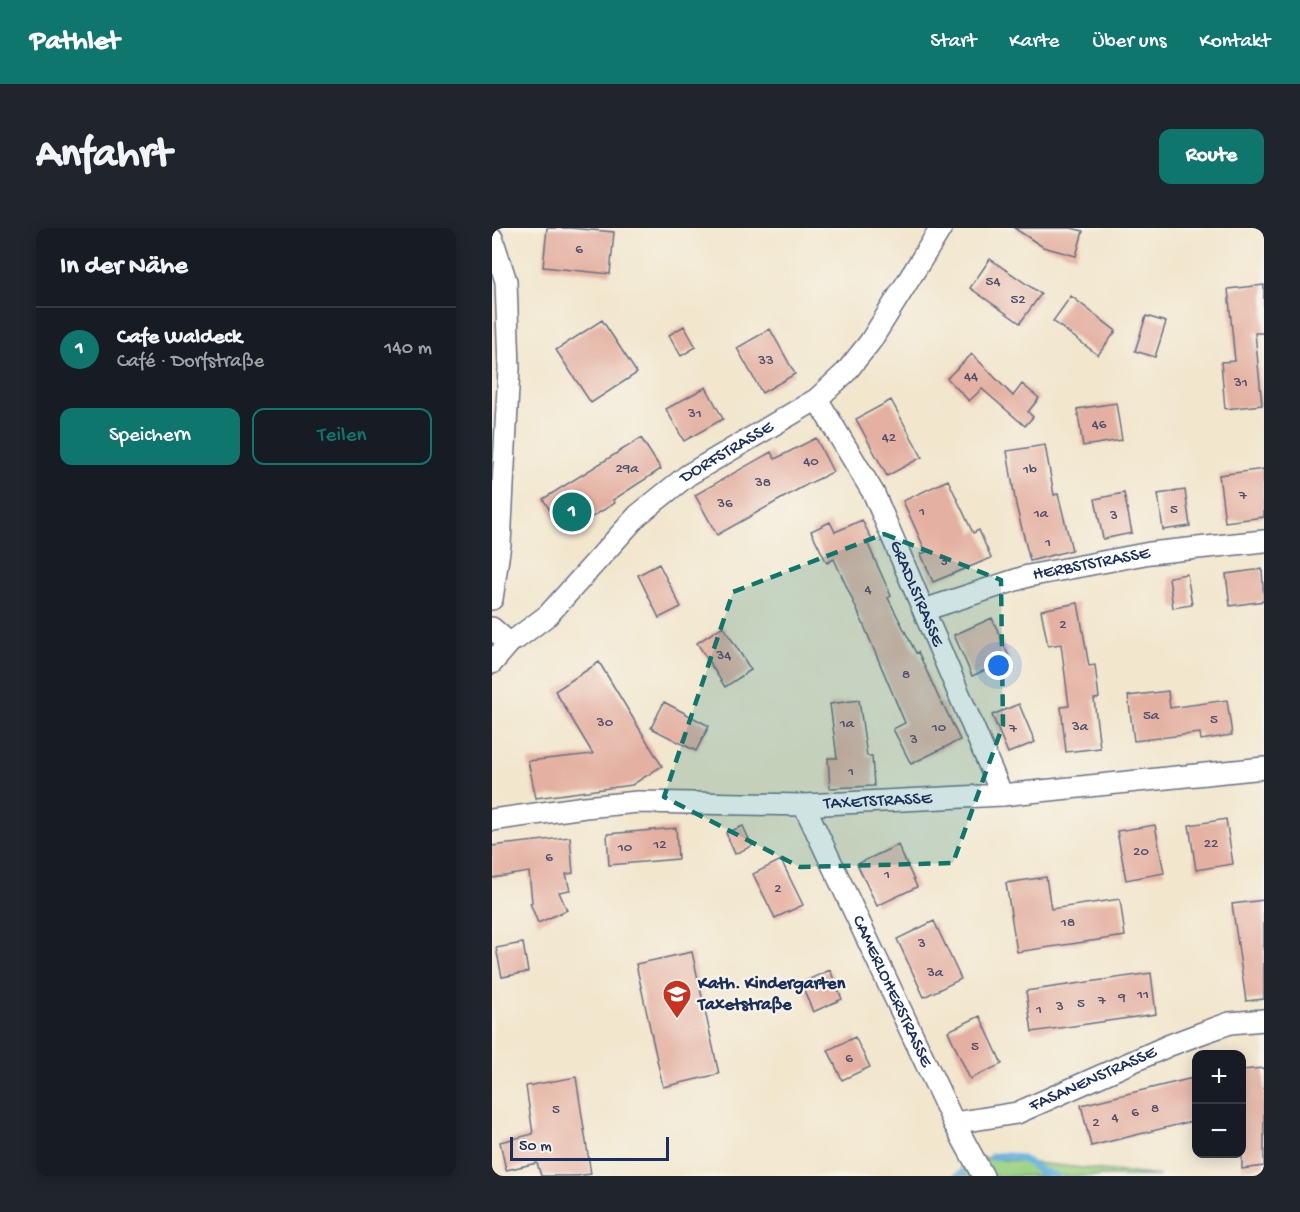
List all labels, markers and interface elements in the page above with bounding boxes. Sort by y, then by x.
text: Pathlet [30,26,120,59]
text: Start [930,30,976,55]
text: Karte [1009,30,1059,55]
text: Über uns [1092,30,1166,55]
text: Kontakt [1199,30,1270,55]
button: Route [1159,129,1264,184]
text: Anfahrt [36,132,171,181]
house number: 6 [575,241,583,259]
text: In der Nähe [60,252,188,283]
house number: 54 [986,273,1001,291]
house number: 52 [1010,291,1026,309]
text: Cafe Waldeck [117,325,242,351]
text: 1 [75,338,84,361]
text: 140 m [384,338,432,361]
text: Café · Dorfstraße [117,351,264,374]
house number: 33 [757,352,774,370]
house number: 44 [964,368,978,386]
house number: 31 [1233,374,1248,392]
house number: 31 [687,405,702,423]
button: Speichern [60,408,240,465]
button: Teilen [252,408,432,465]
street label: DORFSTRASSE [675,416,778,488]
house number: 46 [1092,416,1107,434]
house number: 42 [882,429,896,447]
house number: 40 [803,453,819,471]
house number: 29a [615,460,639,478]
house number: 1b [1022,461,1037,479]
house number: 38 [754,474,771,492]
house number: 7 [1238,487,1248,505]
pin: 1 [552,490,592,534]
house number: 36 [716,495,733,513]
house number: 5 [1170,501,1178,519]
house number: 1 [918,503,925,521]
house number: 1a [1033,505,1049,523]
house number: 3 [1109,507,1118,525]
house number: 1 [1044,534,1051,552]
street label: GRADLSTRASSE [885,537,948,650]
street label: HERBSTSTRASSE [1031,543,1153,585]
house number: 3 [939,553,948,571]
house number: 4 [864,581,872,599]
house number: 2 [1059,616,1067,634]
house number: 34 [716,647,731,665]
your location [984,651,1013,680]
house number: 8 [902,666,910,684]
house number: 5a [1143,707,1160,725]
house number: 5 [1210,711,1218,729]
house number: 30 [596,714,614,732]
house number: 1a [839,715,855,733]
house number: 3a [1071,718,1089,736]
house number: 10 [931,719,947,737]
house number: 7 [1008,720,1018,738]
house number: 3 [909,731,918,749]
house number: 1 [847,763,854,781]
street label: TAXETSTRASSE [822,788,933,815]
house number: 22 [1204,835,1218,853]
house number: 12 [652,836,667,854]
house number: 10 [617,839,633,857]
house number: 20 [1133,843,1149,861]
house number: 6 [545,849,553,867]
house number: 1 [883,866,890,884]
house number: 2 [774,880,782,898]
street label: CAMERLOHERSTRASSE [847,912,937,1071]
house number: 18 [1060,914,1075,932]
house number: 3 [917,935,926,953]
house number: 3a [926,964,944,982]
place label: Kath. Kindergarten Taxetstraße [696,974,846,1016]
school or university icon: Kath. Kindergarten Taxetstraße [661,978,693,1020]
house number: 11 [1136,986,1149,1004]
house number: 9 [1117,989,1126,1007]
house number: 7 [1097,992,1107,1010]
house number: 5 [1077,995,1085,1013]
house number: 3 [1055,998,1064,1016]
house number: 1 [1035,1001,1042,1019]
house number: 5 [971,1038,979,1056]
street label: FASANENSTRASSE [1025,1041,1161,1117]
house number: 6 [845,1050,853,1068]
map controls [1192,1050,1246,1158]
button: + [1192,1050,1246,1104]
house number: 8 [1151,1100,1159,1118]
house number: 5 [552,1101,560,1119]
house number: 6 [1131,1104,1139,1122]
button: − [1192,1104,1246,1158]
house number: 4 [1111,1109,1119,1127]
house number: 2 [1092,1114,1100,1132]
scale bar [510,1134,669,1162]
text: 50 m [519,1138,552,1157]

